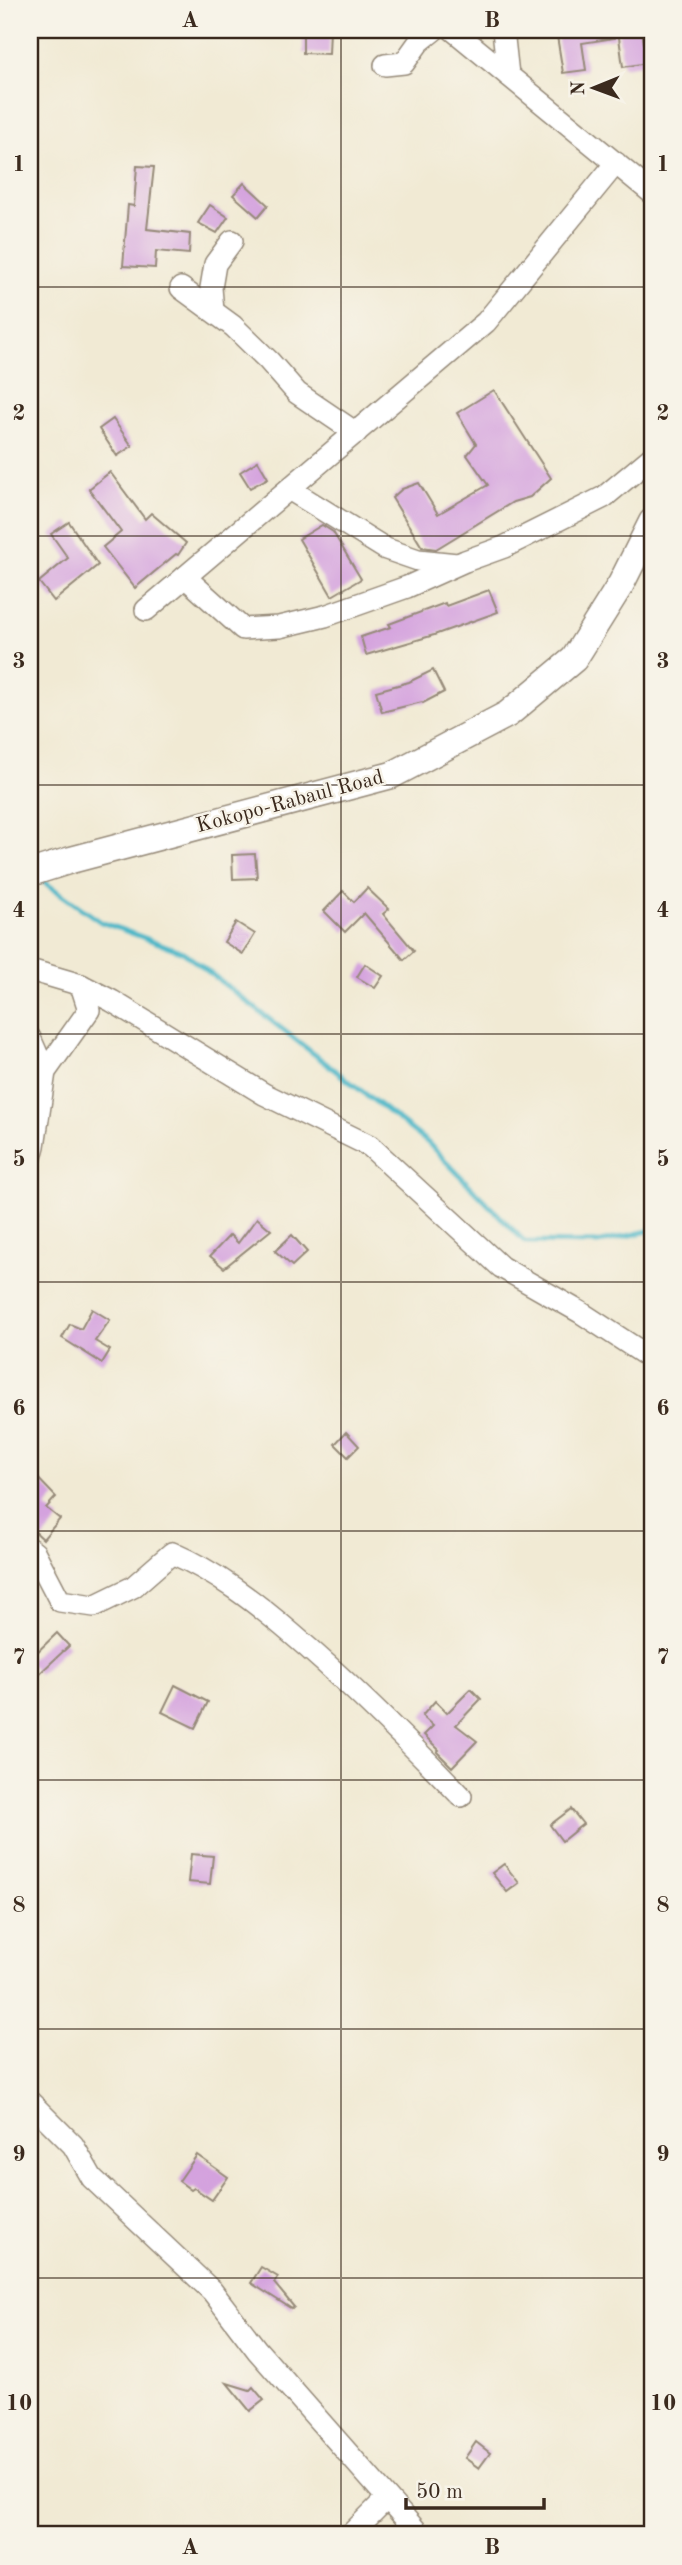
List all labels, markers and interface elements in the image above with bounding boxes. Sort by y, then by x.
text: A [181,9,199,32]
text: B [484,9,500,32]
north arrow [560,52,630,122]
text: N [570,80,589,96]
text: 1 [12,153,26,176]
text: 1 [656,153,670,176]
text: 2 [12,402,26,425]
text: 2 [656,402,670,425]
text: 3 [12,650,26,673]
text: 3 [656,650,670,673]
street label: Kokopo-Rabaul Road [194,767,386,837]
text: 4 [12,899,26,922]
text: 4 [656,899,670,922]
text: 5 [12,1148,26,1171]
text: 5 [656,1148,670,1171]
text: 6 [12,1397,26,1420]
text: 6 [656,1397,670,1420]
text: 7 [12,1646,26,1669]
text: 7 [656,1646,670,1669]
text: 8 [12,1894,26,1917]
text: 8 [656,1894,670,1917]
text: 9 [12,2143,26,2166]
text: 9 [656,2143,670,2166]
text: 10 [6,2392,32,2415]
text: 10 [650,2392,676,2415]
scale bar [406,2467,544,2511]
text: 50 m [416,2482,463,2503]
text: A [181,2536,199,2559]
text: B [484,2536,500,2559]

